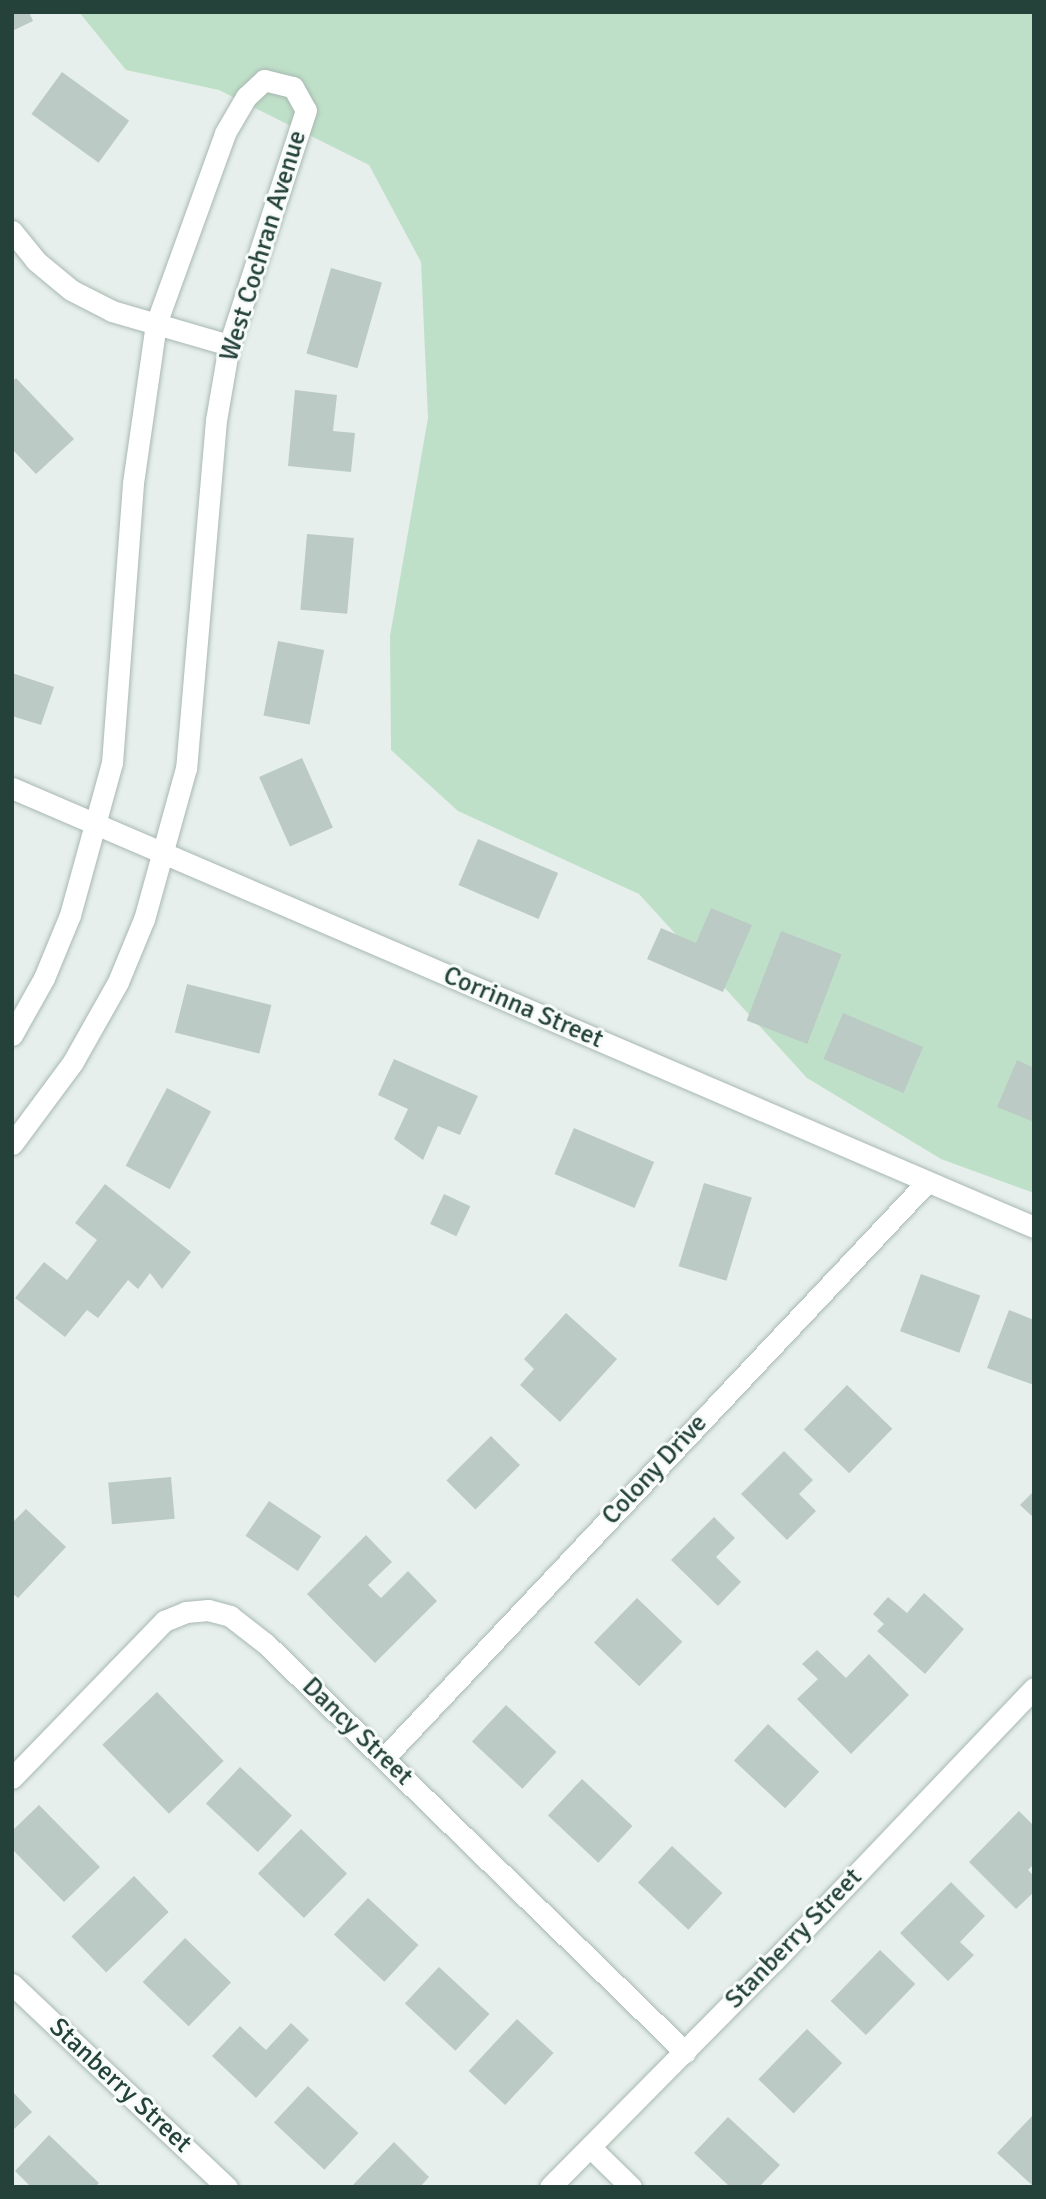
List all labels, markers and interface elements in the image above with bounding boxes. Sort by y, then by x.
street label: West Cochran Avenue [214,127,314,365]
street label: Corrinna Street [438,960,608,1056]
street label: Colony Drive [596,1408,714,1532]
street label: Dancy Street [295,1672,419,1792]
street label: Stanberry Street [719,1862,869,2016]
street label: Stanberry Street [42,2012,198,2160]

